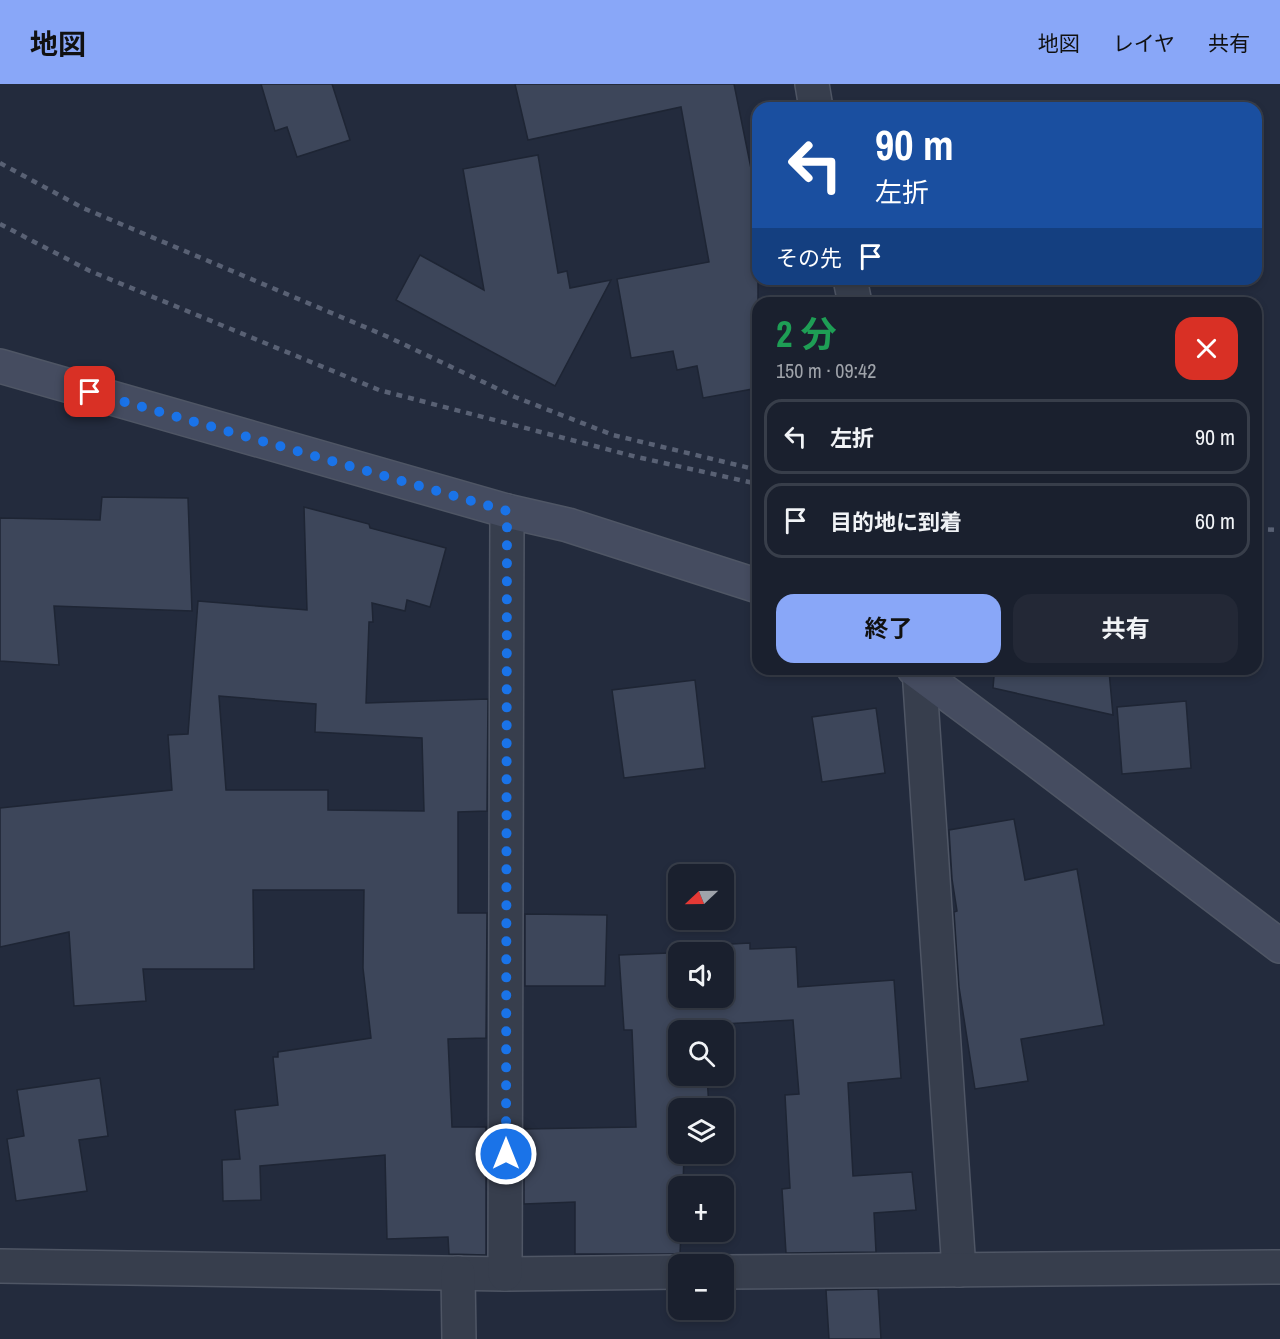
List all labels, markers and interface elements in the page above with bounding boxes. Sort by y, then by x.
text: 地図 [30,25,86,63]
text: 地図 [1038,29,1080,58]
text: レイヤ [1113,29,1175,58]
text: 共有 [1208,29,1250,58]
text: 90 m [875,117,954,173]
icon: left [776,126,854,204]
text: 左折 [875,174,929,210]
icon: arrive [854,240,887,273]
text: その先 [776,243,842,273]
text: 2 分 [776,310,837,358]
button: close [1175,317,1238,380]
text: 150 m · 09:42 [776,357,876,384]
pin [64,366,115,417]
icon: arrive [73,375,106,408]
icon: left [779,420,812,453]
text: 90 m [1195,422,1235,452]
text: 左折 [830,423,874,453]
icon: arrive [779,504,812,537]
text: 60 m [1195,506,1235,536]
text: 目的地に到着 [830,507,962,537]
button: 終了 [776,594,1001,663]
button: 共有 [1013,594,1238,663]
north arrow [668,864,734,930]
map controls [668,864,734,1320]
button: sound [668,942,734,1008]
button: search [668,1020,734,1086]
button: layers [668,1098,734,1164]
position arrow [474,1122,538,1186]
button: + [668,1176,734,1242]
button: − [668,1254,734,1320]

